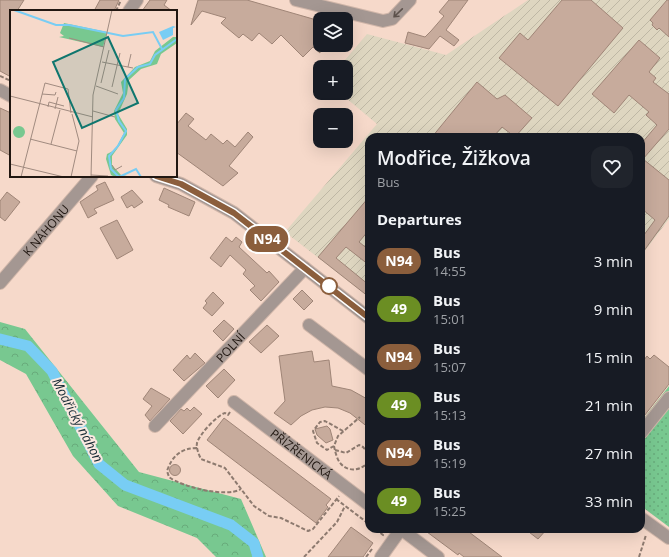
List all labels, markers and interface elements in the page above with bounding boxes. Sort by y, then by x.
one-way arrow [393,8,403,18]
inset map [10,10,177,177]
map controls [313,12,353,148]
button: layers [313,12,353,52]
button: + [313,60,353,100]
button: − [313,108,353,148]
text: Modřice, Žižkova [377,145,531,171]
button: heart [591,146,633,188]
text: Bus [377,173,400,191]
street label: K NÁHONU [19,200,73,259]
text: Departures [377,209,462,229]
line badge: N94 [244,226,290,252]
text: N94 [253,229,281,248]
text: Bus [433,242,460,262]
text: N94 [385,251,413,270]
text: 3 min [594,251,633,271]
text: 14:55 [433,262,466,280]
unlabelled marker [320,277,338,295]
text: Bus [433,290,460,310]
text: 49 [391,299,407,318]
text: 9 min [594,299,633,319]
text: 15:01 [433,310,466,328]
street label: POLNÍ [212,328,249,366]
text: Bus [433,338,460,358]
text: N94 [385,347,413,366]
text: 15 min [585,347,633,367]
text: 15:07 [433,358,466,376]
water label: Modřický náhon [48,375,108,465]
text: Bus [433,386,460,406]
text: 49 [391,395,407,414]
text: 21 min [585,395,633,415]
text: 15:13 [433,406,466,424]
street label: PŘÍZŘENICKÁ [267,424,336,483]
text: Bus [433,434,460,454]
text: N94 [385,443,413,462]
text: 27 min [585,443,633,463]
text: 15:19 [433,454,466,472]
text: Bus [433,482,460,502]
text: 49 [391,491,407,510]
text: 33 min [585,491,633,511]
text: 15:25 [433,502,466,520]

